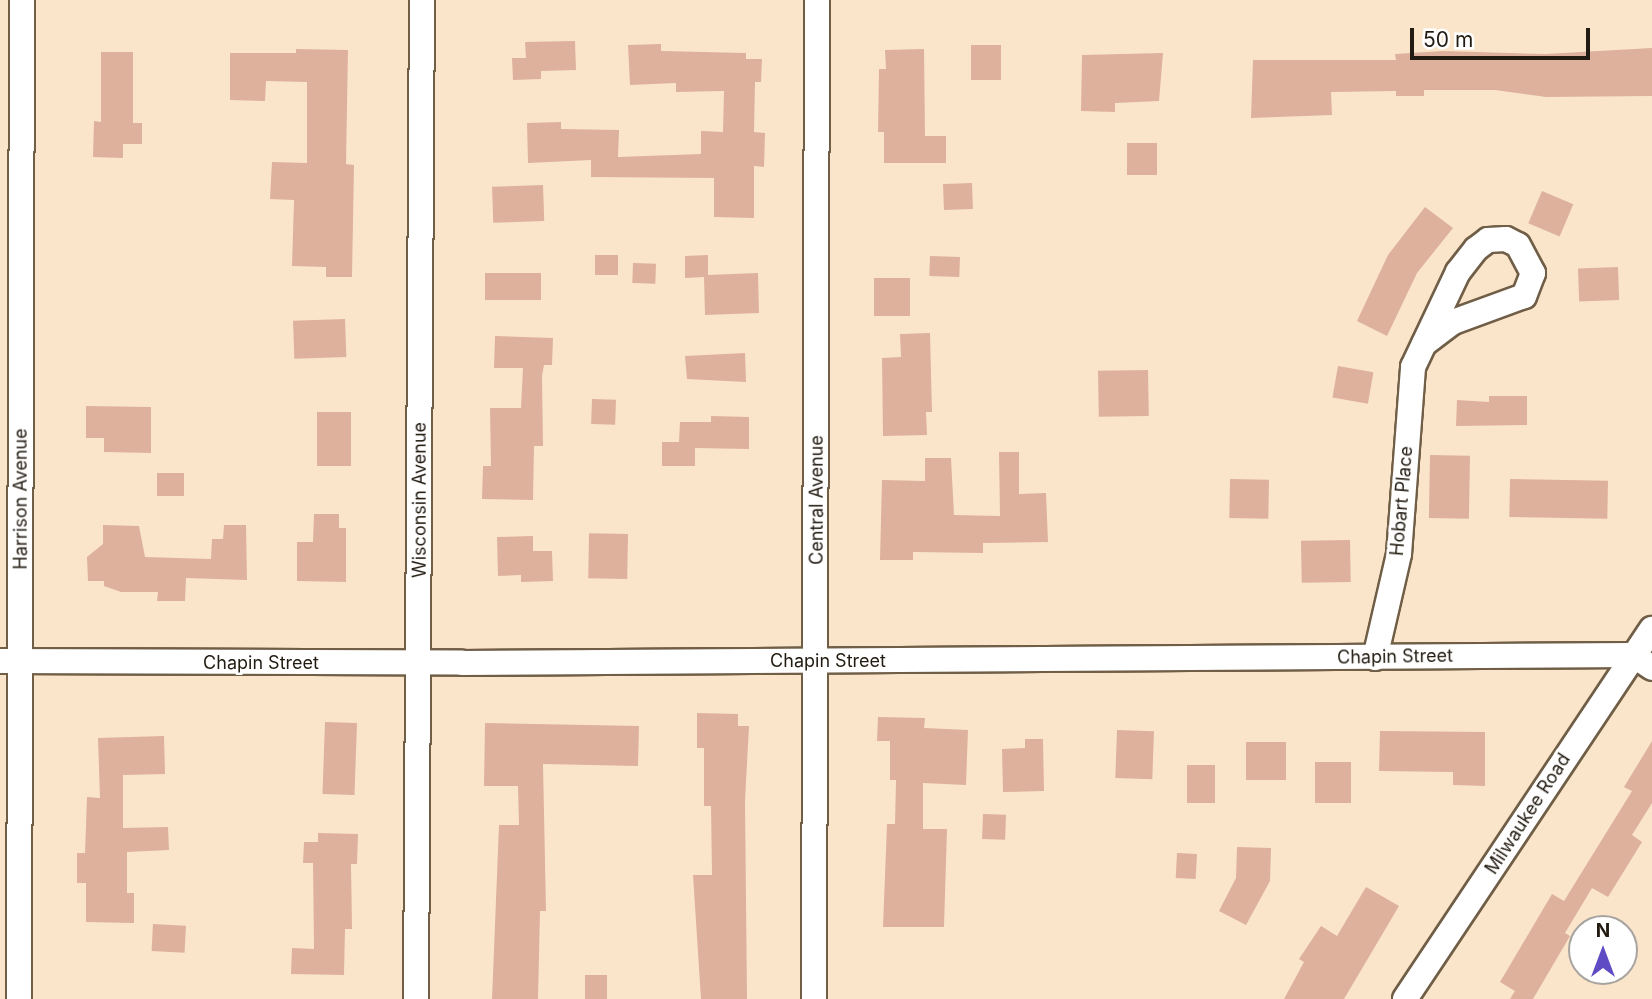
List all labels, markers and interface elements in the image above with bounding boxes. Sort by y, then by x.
scale bar [1414,14,1594,58]
text: 50 m [1423,27,1473,52]
street label: Wisconsin Avenue [409,422,431,578]
street label: Harrison Avenue [10,428,32,570]
street label: Central Avenue [806,435,828,565]
street label: Hobart Place [1386,445,1418,557]
street label: Chapin Street [1337,645,1453,669]
street label: Chapin Street [770,650,886,672]
street label: Chapin Street [203,652,319,674]
street label: Milwaukee Road [1481,750,1575,878]
north arrow [1568,915,1638,985]
text: N [1596,919,1610,942]

